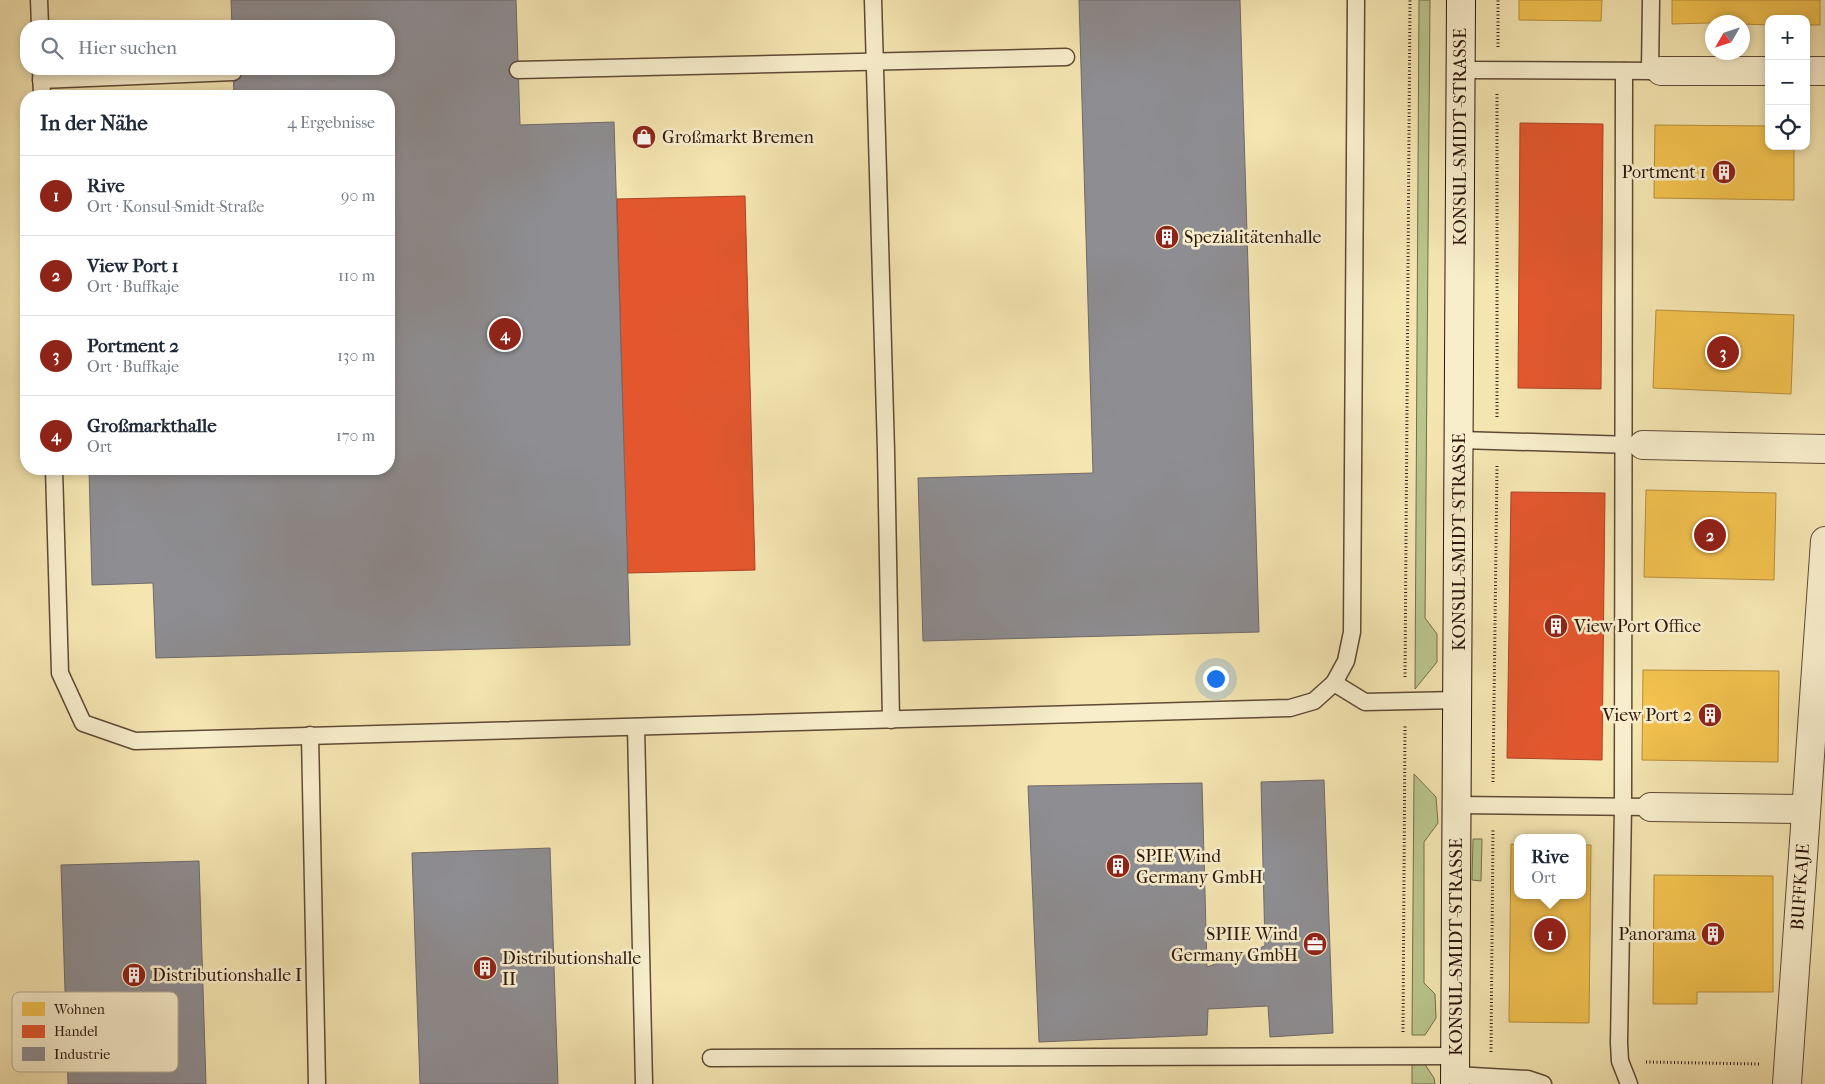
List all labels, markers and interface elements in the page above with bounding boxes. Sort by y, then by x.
north arrow [1705,15,1750,60]
map controls [1765,15,1810,150]
button: + [1765,15,1810,60]
search box [20,20,395,75]
street label: KONSUL-SMIDT-STRASSE [1450,28,1471,246]
icon: search [38,34,66,62]
text: Hier suchen [78,37,177,59]
button: − [1765,60,1810,105]
button: locate [1765,105,1810,150]
text: In der Nähe [40,111,148,135]
text: 4 Ergebnisse [287,113,375,132]
shop icon: Großmarkt Bremen [631,124,657,150]
place label: Großmarkt Bremen [662,127,814,148]
building icon: Portment 1 [1711,159,1737,185]
place label: Portment 1 [1622,162,1706,183]
text: Rive [87,175,125,197]
text: 1 [53,186,59,205]
text: 90 m [341,186,375,205]
text: Ort · Konsul-Smidt-Straße [87,197,264,216]
building icon: Spezialitätenhalle [1154,224,1180,250]
place label: Spezialitätenhalle [1184,227,1322,248]
text: View Port 1 [87,255,179,277]
text: 2 [52,266,60,285]
text: 110 m [338,266,375,285]
text: Ort · Buffkaje [87,277,179,296]
pin: 4 [489,315,521,353]
pin: 3 [1707,333,1739,371]
text: Portment 2 [87,335,179,357]
text: 3 [53,346,59,365]
text: 130 m [337,346,375,365]
text: Ort · Buffkaje [87,357,179,376]
text: Großmarkthalle [87,415,217,437]
text: 4 [51,426,61,445]
text: 170 m [336,426,375,445]
street label: KONSUL-SMIDT-STRASSE [1449,433,1470,651]
text: Ort [87,437,112,456]
pin: 2 [1694,516,1726,554]
building icon: View Port Office [1543,613,1569,639]
place label: View Port Office [1573,616,1701,637]
your location [1203,666,1229,692]
building icon: View Port 2 [1697,702,1723,728]
place label: View Port 2 [1601,705,1692,726]
popup [1514,834,1586,899]
street label: KONSUL-SMIDT-STRASSE [1446,838,1467,1056]
street label: BUFFKAJE [1787,843,1814,931]
place label: SPIE Wind Germany GmbH [1136,846,1263,888]
text: Rive [1531,846,1569,868]
building icon: SPIE Wind Germany GmbH [1105,853,1131,879]
text: Ort [1531,868,1556,887]
pin: 1 [1534,915,1566,953]
building icon: Panorama [1700,921,1726,947]
place label: SPIIE Wind Germany GmbH [1171,924,1298,966]
place label: Panorama [1618,924,1697,945]
office icon: SPIIE Wind Germany GmbH [1302,931,1328,957]
place label: Distributionshalle II [502,948,641,990]
building icon: Distributionshalle II [472,955,498,981]
building icon: Distributionshalle I [121,962,147,988]
place label: Distributionshalle I [152,965,302,986]
legend [12,992,178,1072]
text: Wohnen [53,1001,105,1018]
text: Handel [54,1023,98,1040]
text: Industrie [54,1046,110,1063]

